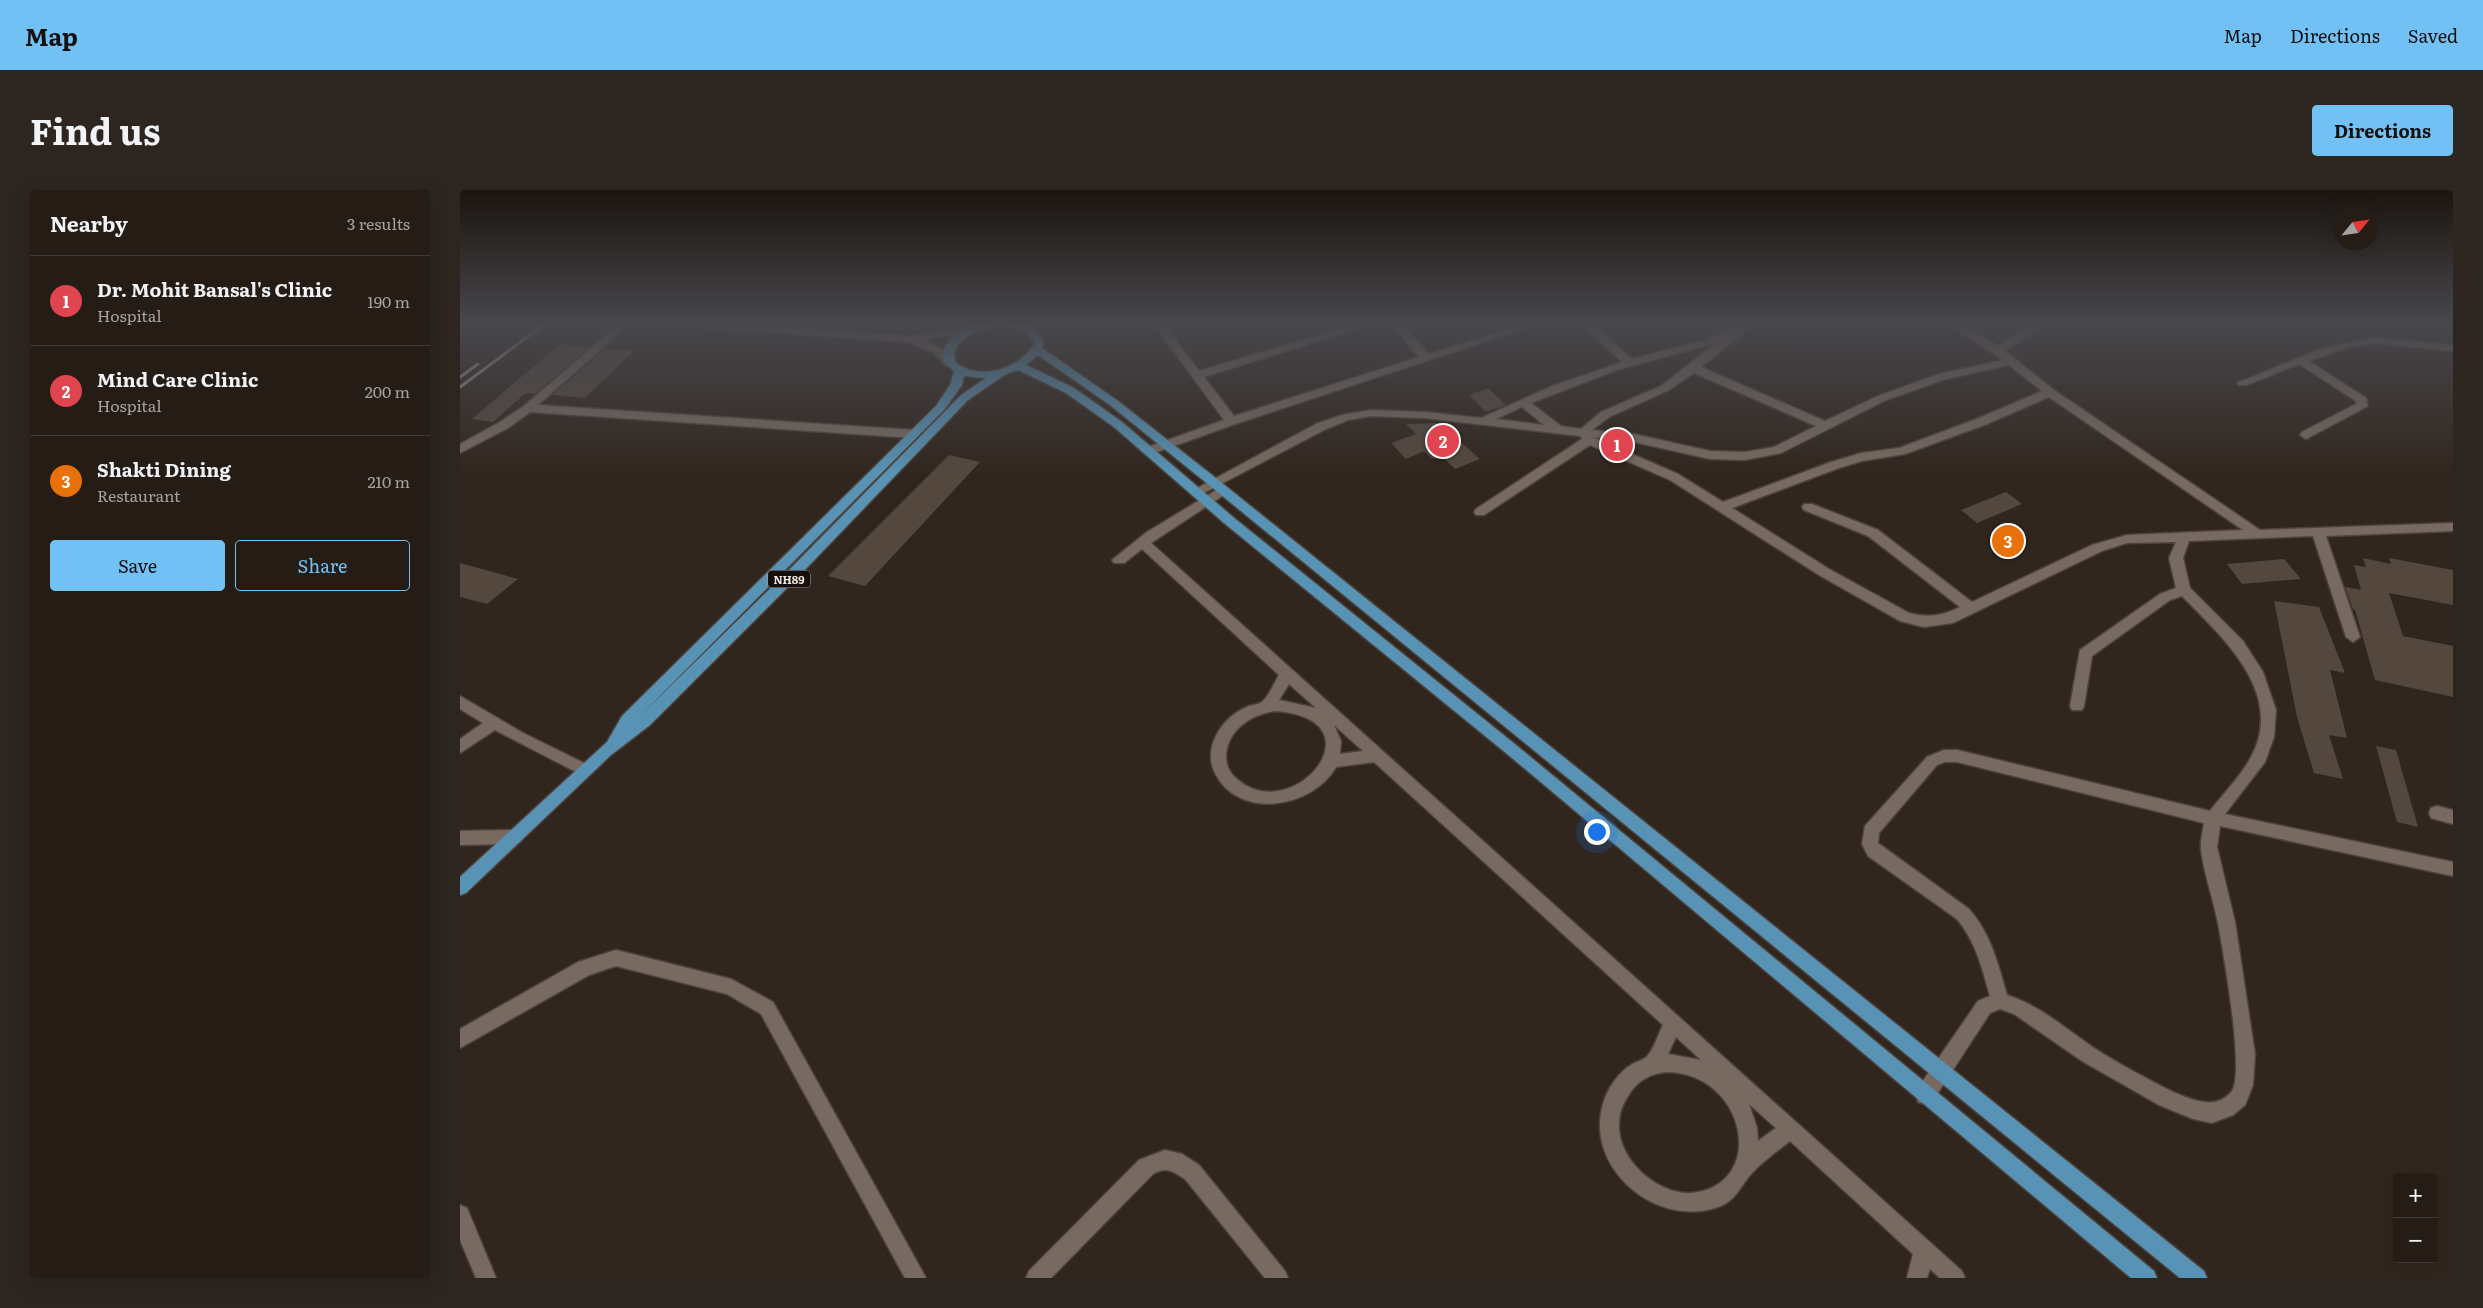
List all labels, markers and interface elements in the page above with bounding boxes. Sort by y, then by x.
text: Map [25,18,78,53]
text: Map [2224,22,2262,49]
text: Directions [2290,22,2380,49]
text: Saved [2408,22,2458,49]
text: Find us [30,104,160,156]
button: Directions [2312,105,2453,156]
north arrow [2333,205,2378,250]
text: Nearby [50,207,128,238]
text: 3 results [347,211,410,235]
text: Dr. Mohit Bansal's Clinic [97,275,332,303]
text: 1 [63,289,69,313]
text: 190 m [367,289,410,313]
text: Hospital [97,303,162,327]
text: Mind Care Clinic [97,365,258,393]
text: 2 [62,379,70,403]
text: 200 m [365,379,410,403]
text: Hospital [97,393,162,417]
pin: 2 [1427,422,1459,460]
pin: 1 [1601,426,1633,464]
text: Shakti Dining [97,455,231,483]
text: 3 [62,469,70,493]
text: 210 m [367,469,410,493]
text: Restaurant [97,483,181,507]
pin: 3 [1992,522,2024,560]
button: Save [50,540,225,591]
button: Share [235,540,410,591]
road number: NH89 [768,570,810,588]
your location [1584,819,1610,845]
map controls [2393,1173,2438,1263]
button: + [2393,1173,2438,1218]
button: − [2393,1218,2438,1263]

